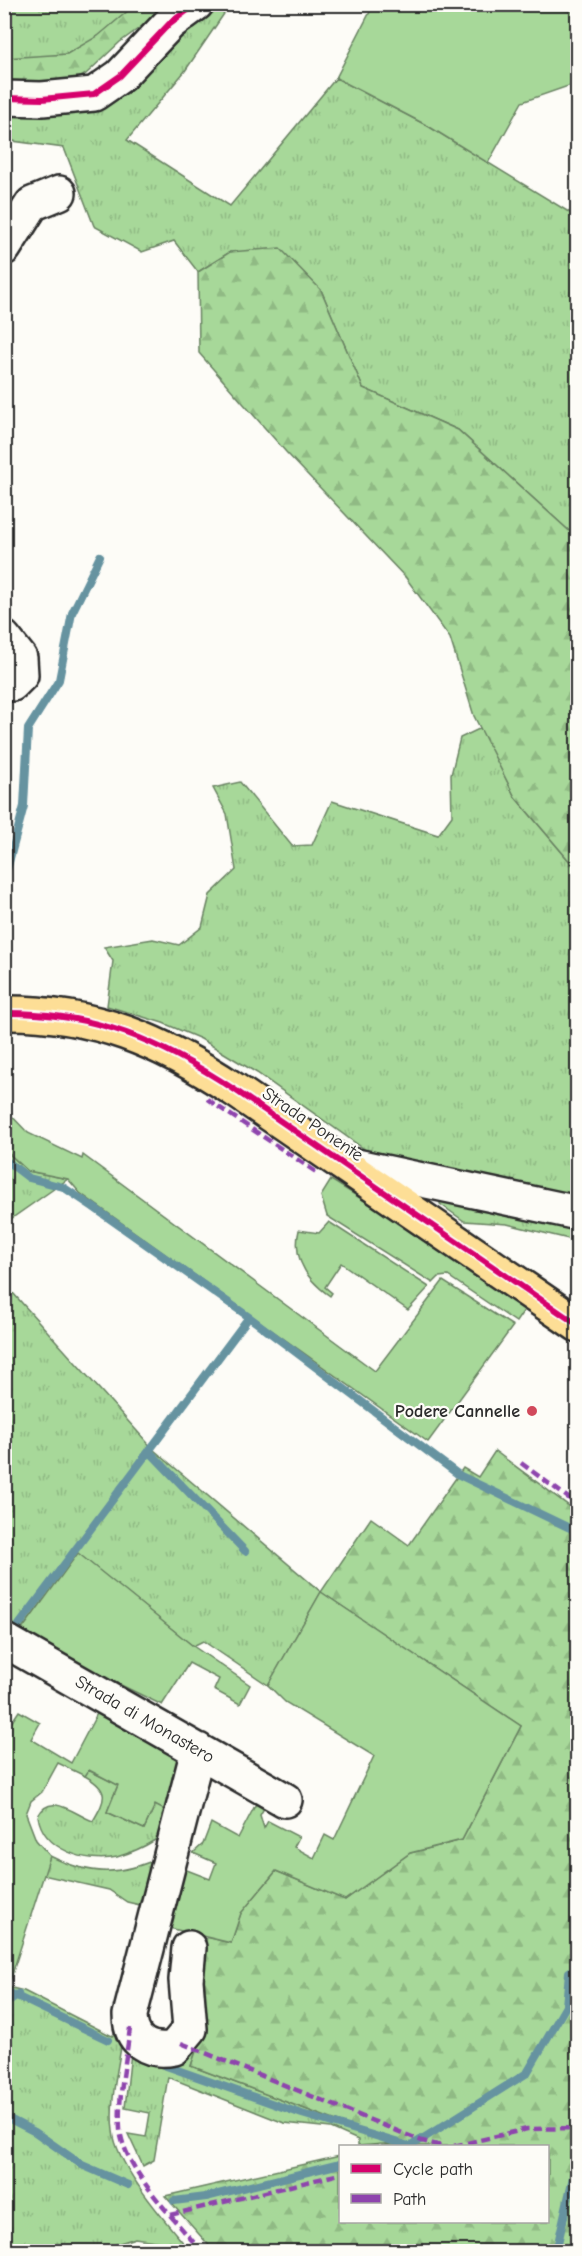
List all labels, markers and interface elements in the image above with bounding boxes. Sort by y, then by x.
street label: Strada Ponente [258,1083,367,1166]
place label: Podere Cannelle [395,1401,520,1422]
marker: Podere Cannelle [525,1404,539,1418]
street label: Strada di Monastero [72,1671,218,1768]
legend [339,2145,549,2223]
text: Cycle path [393,2159,473,2180]
text: Path [393,2189,426,2210]

